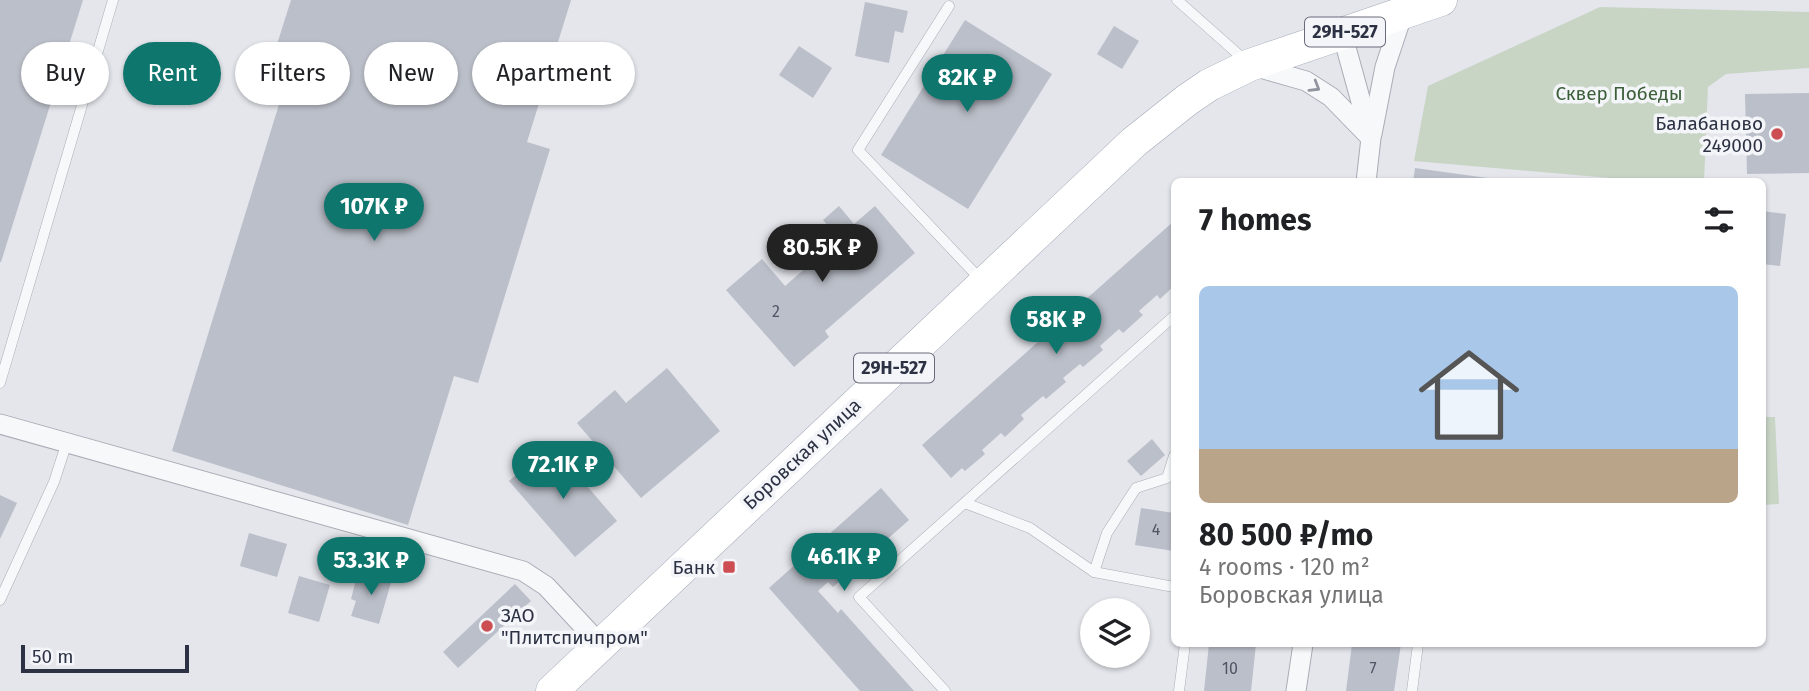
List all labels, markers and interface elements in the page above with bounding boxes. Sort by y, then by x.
road number: 29Н-527 [1305,17,1385,46]
chip: Buy [21,42,109,105]
chip: Rent [123,42,221,105]
chip: Filters [235,42,350,105]
chip: New [364,42,458,105]
chip: Apartment [472,42,635,105]
pin: 82K ₽ [918,54,1016,114]
text: 82K ₽ [938,63,996,91]
one-way arrow [1307,78,1320,91]
park label: Сквер Победы [1555,82,1683,105]
place label: Балабаново 249000 [1655,112,1763,157]
marker: Балабаново 249000 [1769,126,1785,142]
pin: 107K ₽ [317,184,431,243]
text: 107K ₽ [340,192,408,220]
icon: filters [1700,201,1738,239]
text: 7 homes [1199,202,1311,238]
pin: 80.5K ₽ [757,224,887,284]
text: 80.5K ₽ [783,233,861,261]
pin: 58K ₽ [1007,296,1105,356]
house number: 2 [772,302,780,321]
text: 58K ₽ [1026,305,1086,333]
icon: home [1406,332,1532,458]
road number: 29Н-527 [854,354,934,382]
street label: Боровская улица [738,394,866,514]
pin: 72.1K ₽ [498,442,628,501]
text: 72.1K ₽ [528,450,598,478]
text: 80 500 ₽/mo [1199,517,1373,553]
house number: 4 [1152,520,1161,539]
pin: 46.1K ₽ [779,534,909,593]
pin: 53.3K ₽ [306,538,436,597]
text: 46.1K ₽ [807,542,881,570]
text: 53.3K ₽ [333,546,409,574]
text: 4 rooms · 120 m² [1199,553,1370,581]
place label: Банк [673,556,715,579]
marker: Банк [721,559,737,575]
text: Боровская улица [1199,581,1384,609]
map controls [1080,598,1150,668]
button: layers [1080,598,1150,668]
place label: ЗАО "Плитспичпром" [501,604,648,649]
marker: ЗАО "Плитспичпром" [479,618,495,634]
scale bar [21,642,189,674]
text: 50 m [32,645,73,668]
house number: 10 [1222,659,1238,678]
house number: 7 [1369,659,1377,678]

